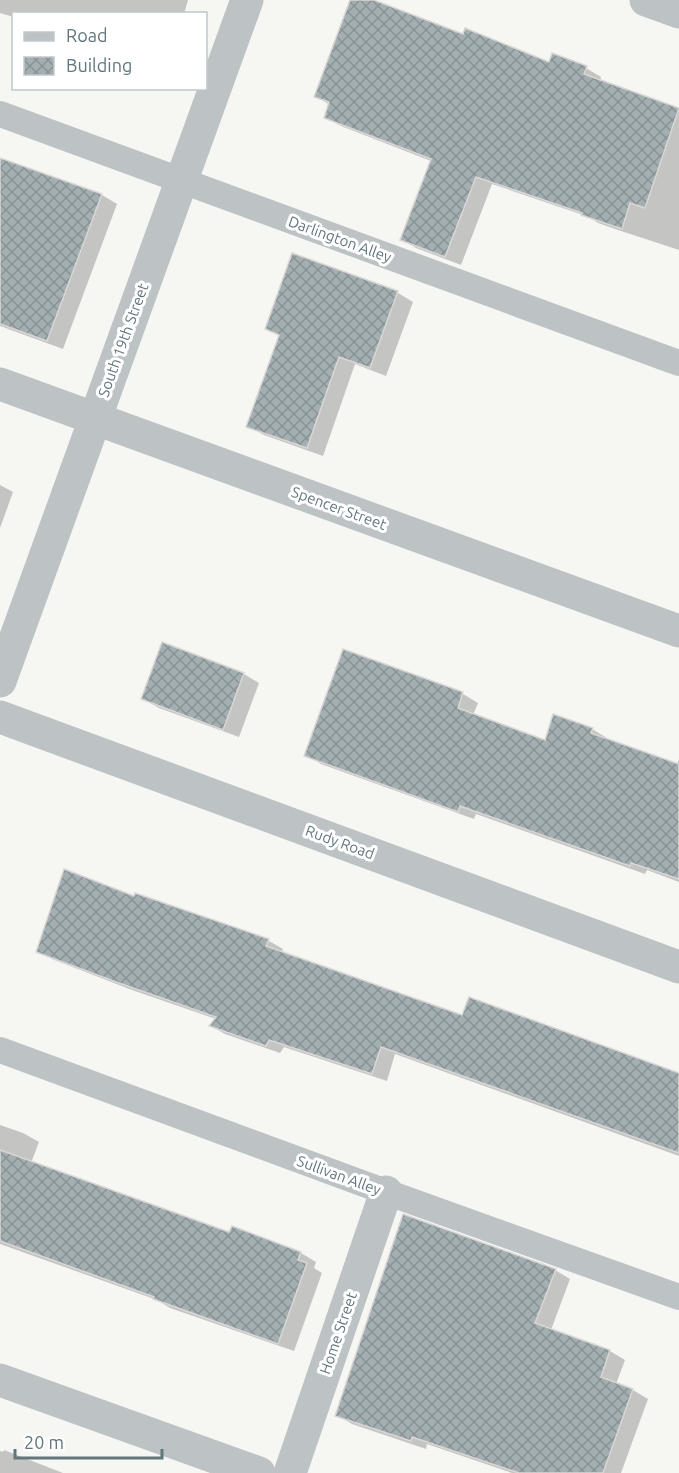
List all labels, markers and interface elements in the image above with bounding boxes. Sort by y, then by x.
legend [12,12,207,90]
text: Road [66,25,108,45]
text: Building [66,55,132,75]
street label: Darlington Alley [286,212,394,266]
street label: South 19th Street [95,281,152,399]
street label: Spencer Street [289,483,389,533]
street label: Rudy Road [303,822,377,862]
street label: Sullivan Alley [295,1152,383,1198]
street label: Home Street [316,1290,360,1376]
scale bar [15,1422,162,1460]
text: 20 m [24,1432,64,1452]

